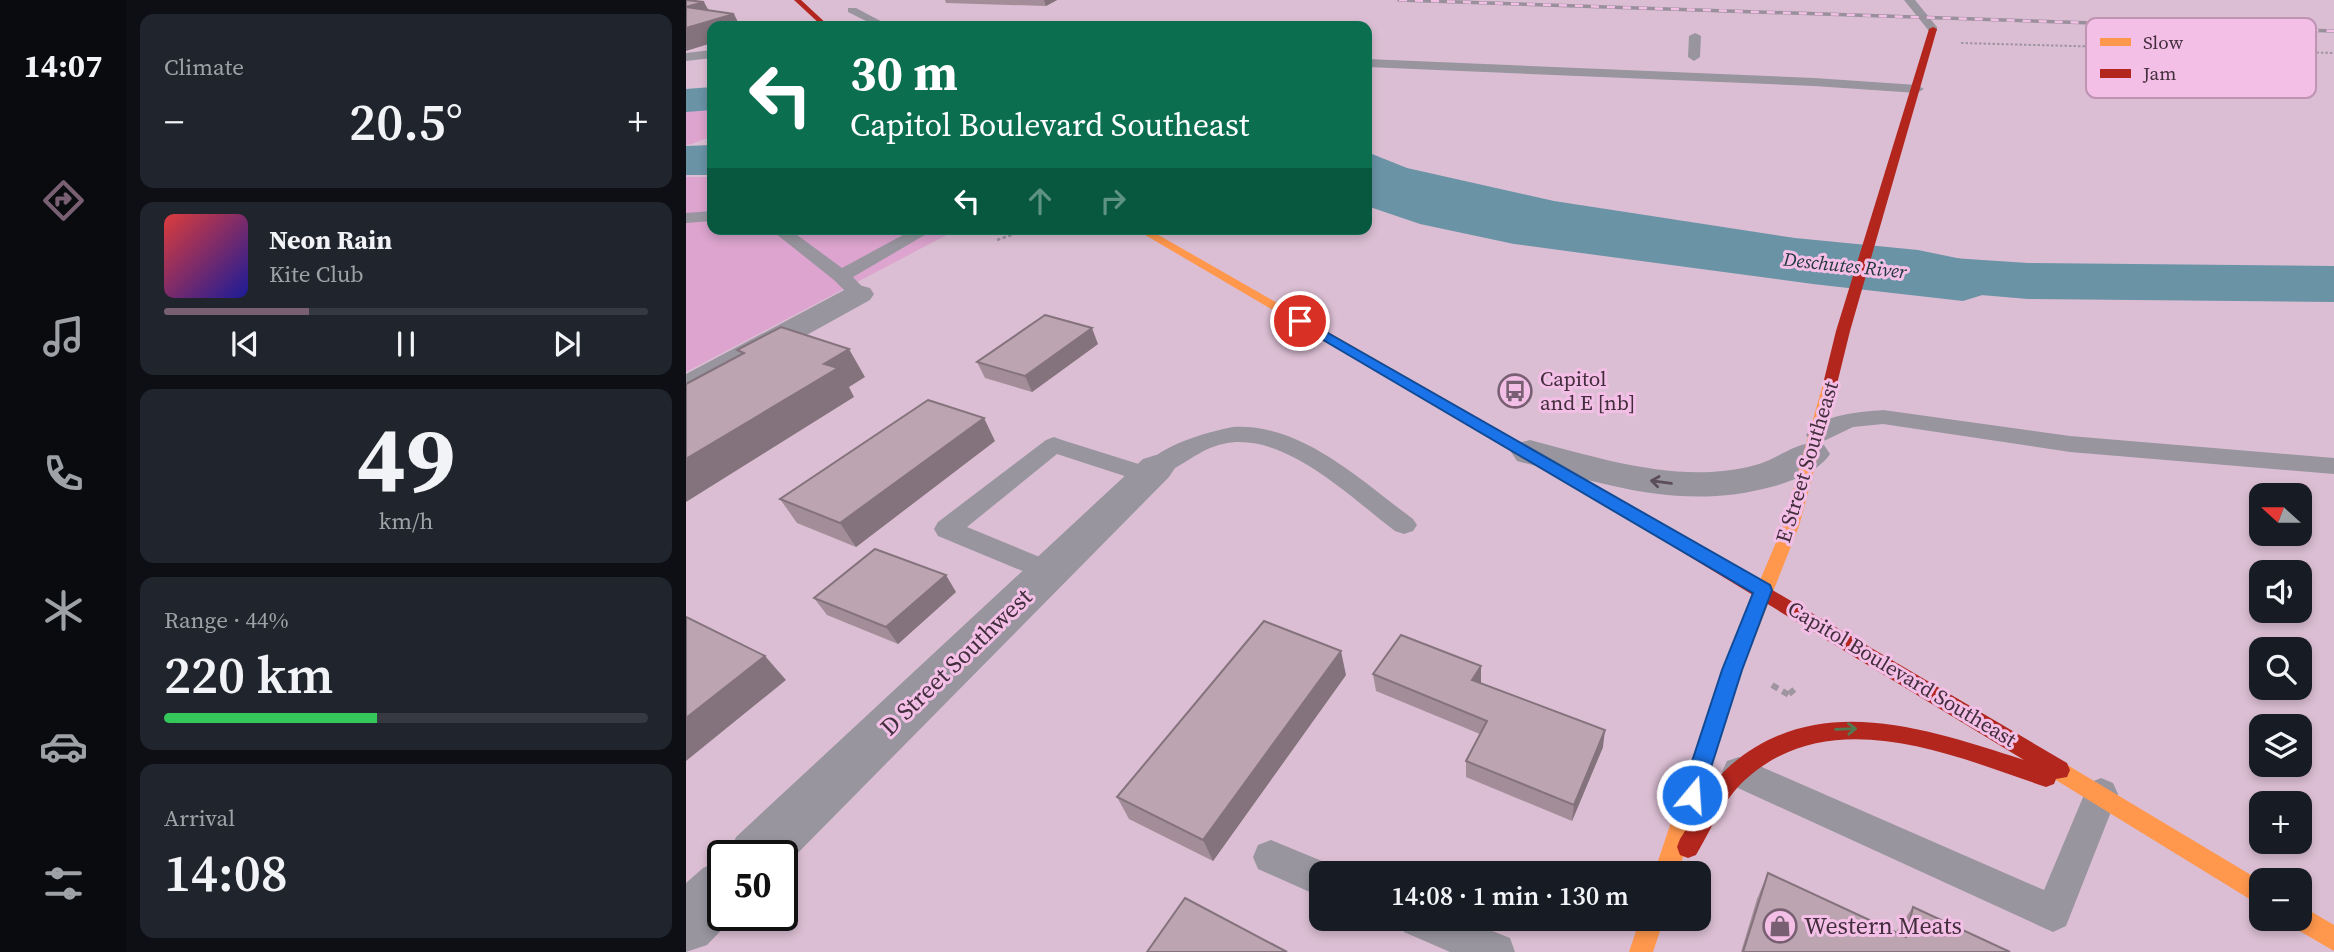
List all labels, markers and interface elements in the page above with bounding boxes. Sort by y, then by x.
legend [2086,18,2316,98]
text: Slow [2143,29,2184,55]
text: 30 m [850,39,958,106]
text: 14:07 [24,44,102,88]
icon: left [735,49,826,140]
text: Climate [164,51,244,83]
text: Jam [2142,60,2176,86]
text: 20.5° [349,86,463,157]
text: − [164,96,184,148]
text: + [628,96,648,148]
text: Capitol Boulevard Southeast [850,103,1249,147]
icon: directions [39,176,88,225]
icon: left [948,182,986,220]
icon: ahead [1021,182,1059,220]
icon: right [1094,182,1132,220]
text: Neon Rain [269,222,392,258]
water label: Deschutes River [1781,245,1909,285]
text: Kite Club [269,258,364,290]
pin [1270,291,1330,351]
icon: arrive [1281,302,1319,340]
icon: music [39,312,88,361]
icon: previous [226,325,264,363]
icon: pause [387,325,425,363]
icon: next [548,325,586,363]
place label: Capitol and E [nb] [1540,364,1635,417]
bus stop icon: Capitol and E [nb] [1496,372,1534,410]
street label: E Street Southeast [1768,377,1845,546]
text: 49 [357,397,455,521]
icon: phone [39,449,88,498]
one-way arrow [1650,475,1673,488]
north arrow [2249,483,2312,546]
map controls [2249,483,2312,931]
text: km/h [379,505,433,537]
button: sound [2249,560,2312,623]
street label: D Street Southwest [873,580,1039,743]
icon: climate [39,586,88,635]
street label: Capitol Boulevard Southeast [1782,594,2022,754]
text: Range · 44% [164,604,289,636]
button: search [2249,637,2312,700]
text: 220 km [164,639,333,710]
button: layers [2249,714,2312,777]
icon: car [39,722,88,771]
one-way arrow [1834,723,1857,736]
position arrow [1655,758,1729,832]
button: + [2249,791,2312,854]
text: Arrival [164,802,235,834]
text: 14:08 [164,837,288,908]
speed limit sign: 50 [707,840,798,931]
icon: filters [39,859,88,908]
button: − [2249,868,2312,931]
text: 14:08 · 1 min · 130 m [1391,878,1629,914]
shop icon: Western Meats [1761,907,1799,945]
place label: Western Meats [1804,909,1962,942]

